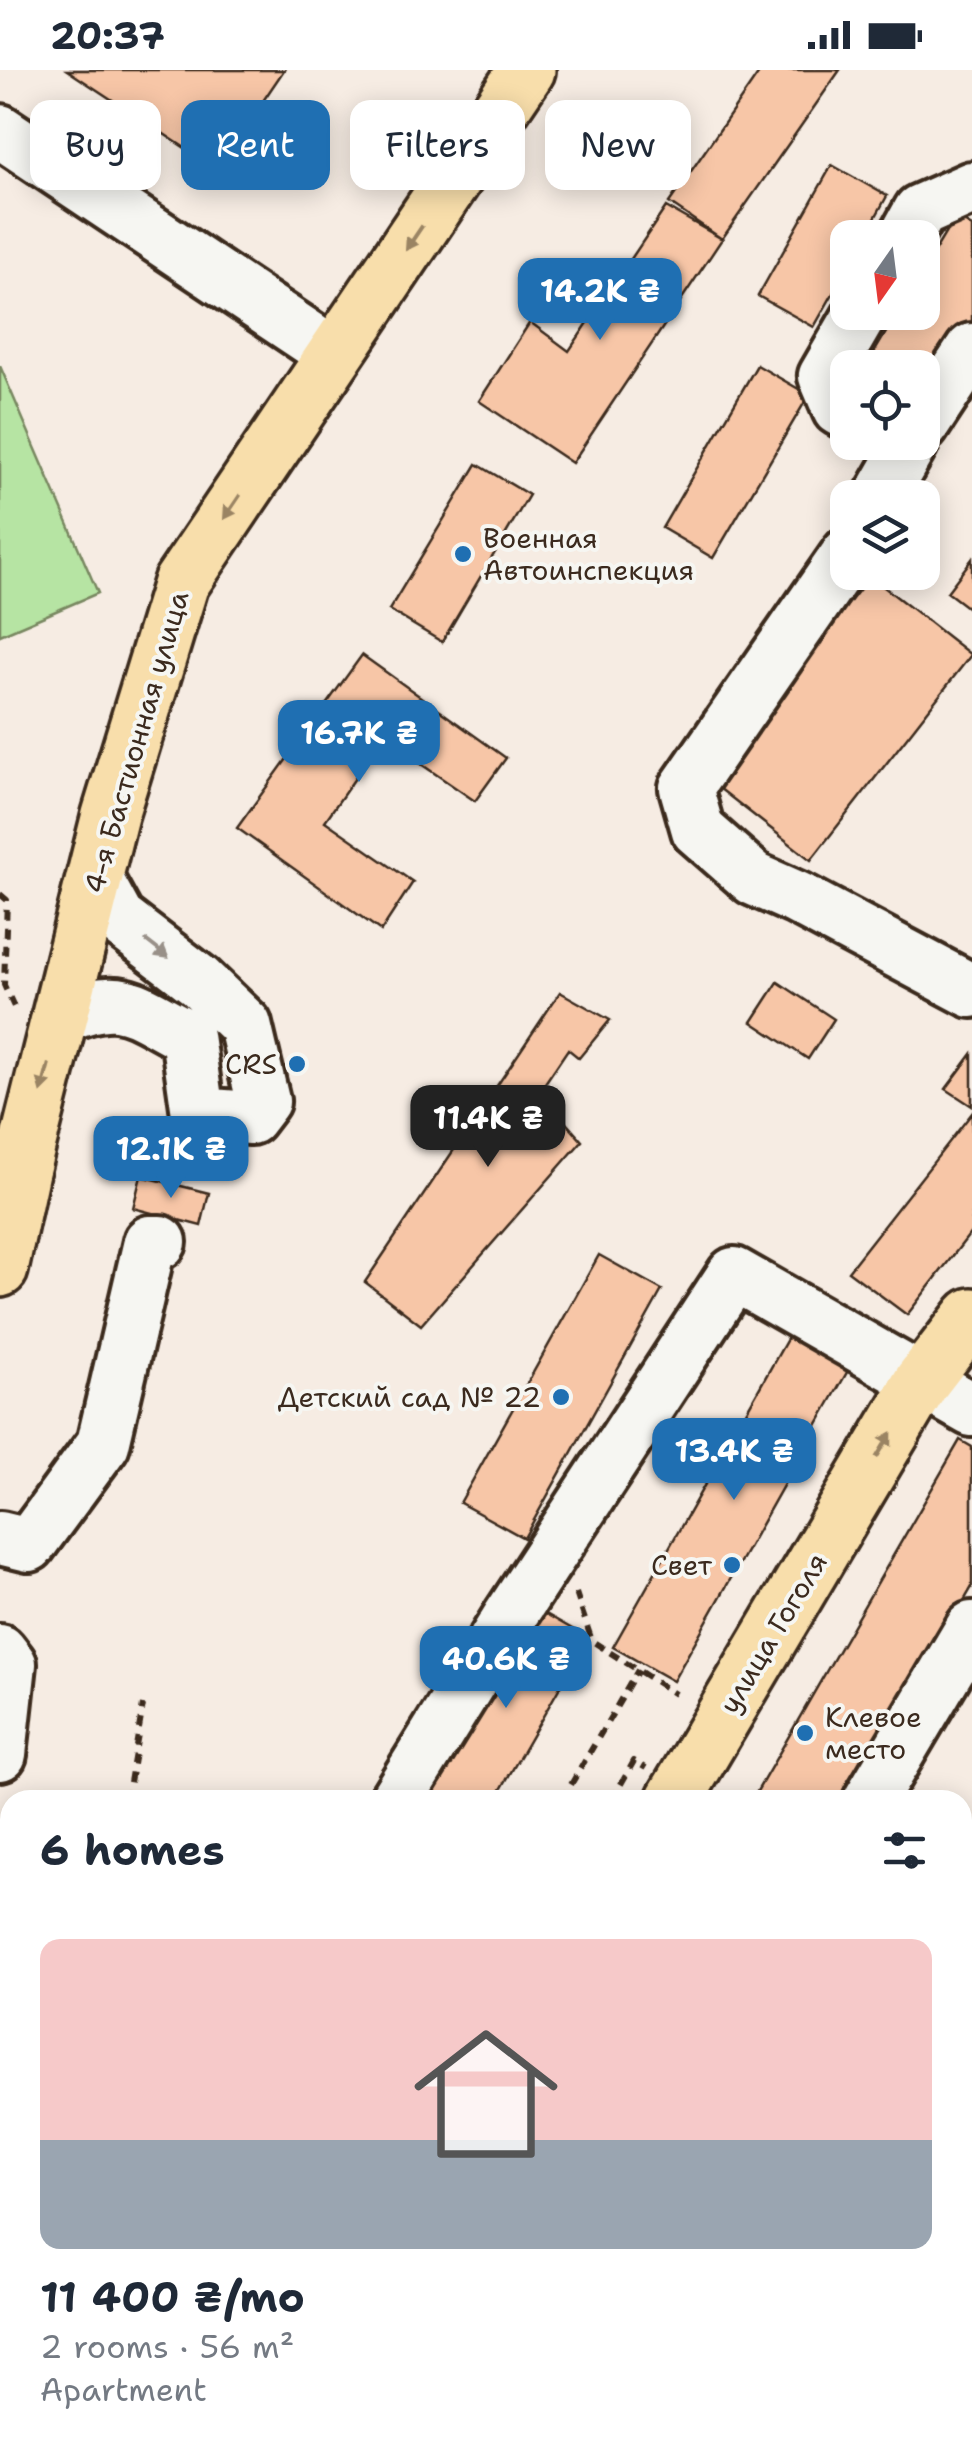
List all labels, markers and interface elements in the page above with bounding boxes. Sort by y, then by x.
text: 20:37 [50,10,165,61]
chip: Buy [30,100,161,190]
chip: Rent [181,100,330,190]
chip: Filters [350,100,525,190]
chip: New [545,100,691,190]
north arrow [830,220,940,330]
map controls [830,220,940,590]
one-way arrow [405,224,424,251]
pin: 14.2K ₴ [508,258,692,343]
text: 14.2K ₴ [540,269,660,312]
button: locate [830,350,940,460]
button: layers [830,480,940,590]
one-way arrow [224,494,242,521]
place label: Военная Автоинспекция [483,519,694,589]
marker: Военная Автоинспекция [452,543,474,565]
street label: 4-я Бастионная улица [75,586,197,898]
pin: 16.7K ₴ [267,700,451,785]
text: 16.7K ₴ [300,711,418,754]
one-way arrow [144,939,170,960]
place label: CRS [225,1045,277,1083]
marker: CRS [286,1053,308,1075]
one-way arrow [37,1063,53,1094]
pin: 11.4K ₴ [396,1085,580,1170]
text: 11.4K ₴ [432,1096,544,1139]
pin: 12.1K ₴ [79,1116,263,1201]
text: 12.1K ₴ [115,1127,227,1170]
place label: Детский сад № 22 [278,1378,541,1416]
marker: Детский сад № 22 [550,1386,572,1408]
pin: 13.4K ₴ [642,1418,826,1503]
text: 13.4K ₴ [674,1429,794,1472]
one-way arrow [875,1431,892,1459]
place label: Свет [651,1546,713,1584]
street label: улица Гоголя [710,1546,836,1720]
marker: Свет [721,1554,743,1576]
pin: 40.6K ₴ [414,1626,598,1711]
text: 40.6K ₴ [442,1637,570,1680]
place label: Клевое место [825,1698,922,1768]
marker: Клевое место [794,1722,816,1744]
text: 6 homes [40,1822,225,1878]
icon: filters [877,1823,932,1878]
icon: home [396,2004,576,2184]
text: 11 400 ₴/mo [40,2269,305,2325]
text: 2 rooms · 56 m² [40,2325,294,2368]
text: Apartment [40,2368,207,2411]

